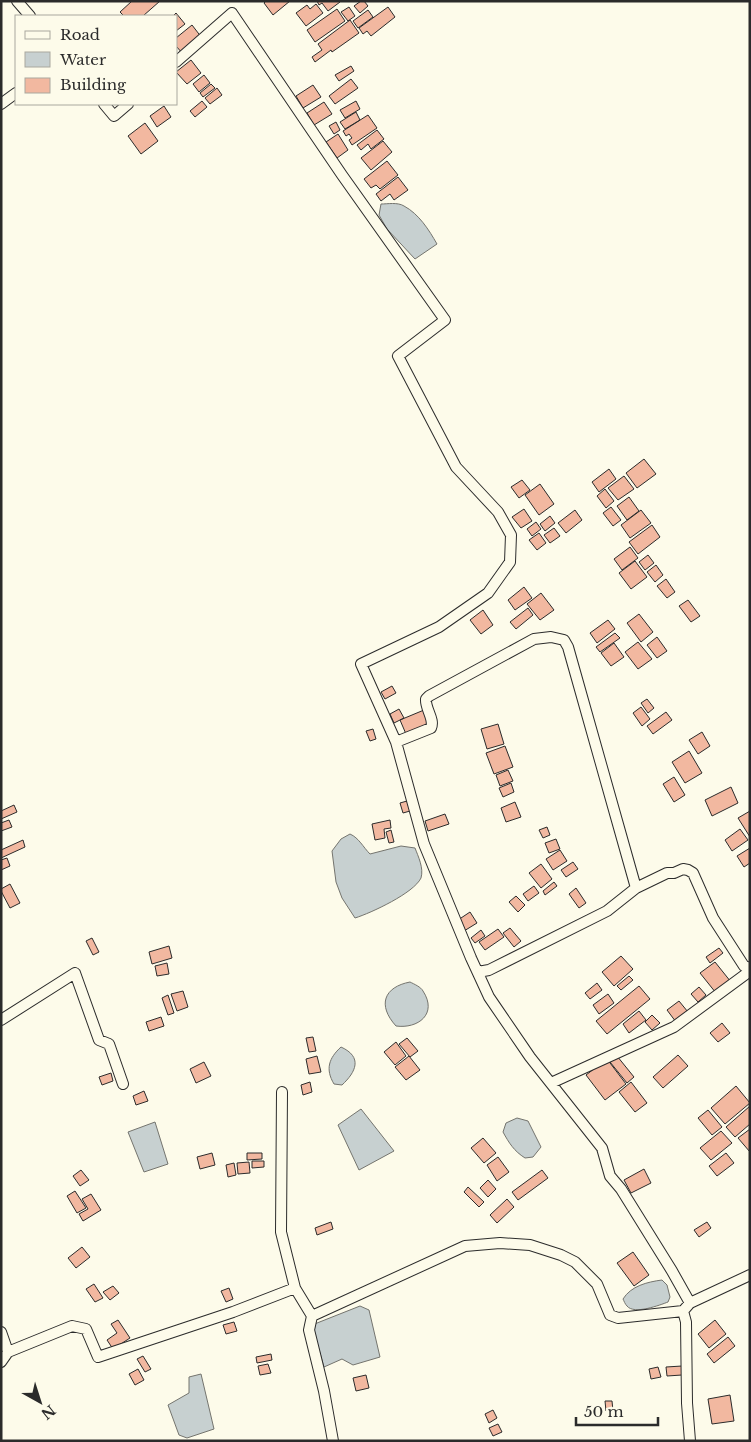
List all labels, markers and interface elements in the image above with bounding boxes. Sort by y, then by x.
legend [15,15,178,105]
text: Road [60,25,100,44]
text: Water [59,50,107,69]
text: Building [60,75,127,94]
north arrow [15,1377,65,1427]
scale bar [576,1394,658,1426]
text: N [37,1401,59,1423]
text: 50 m [584,1402,624,1421]

